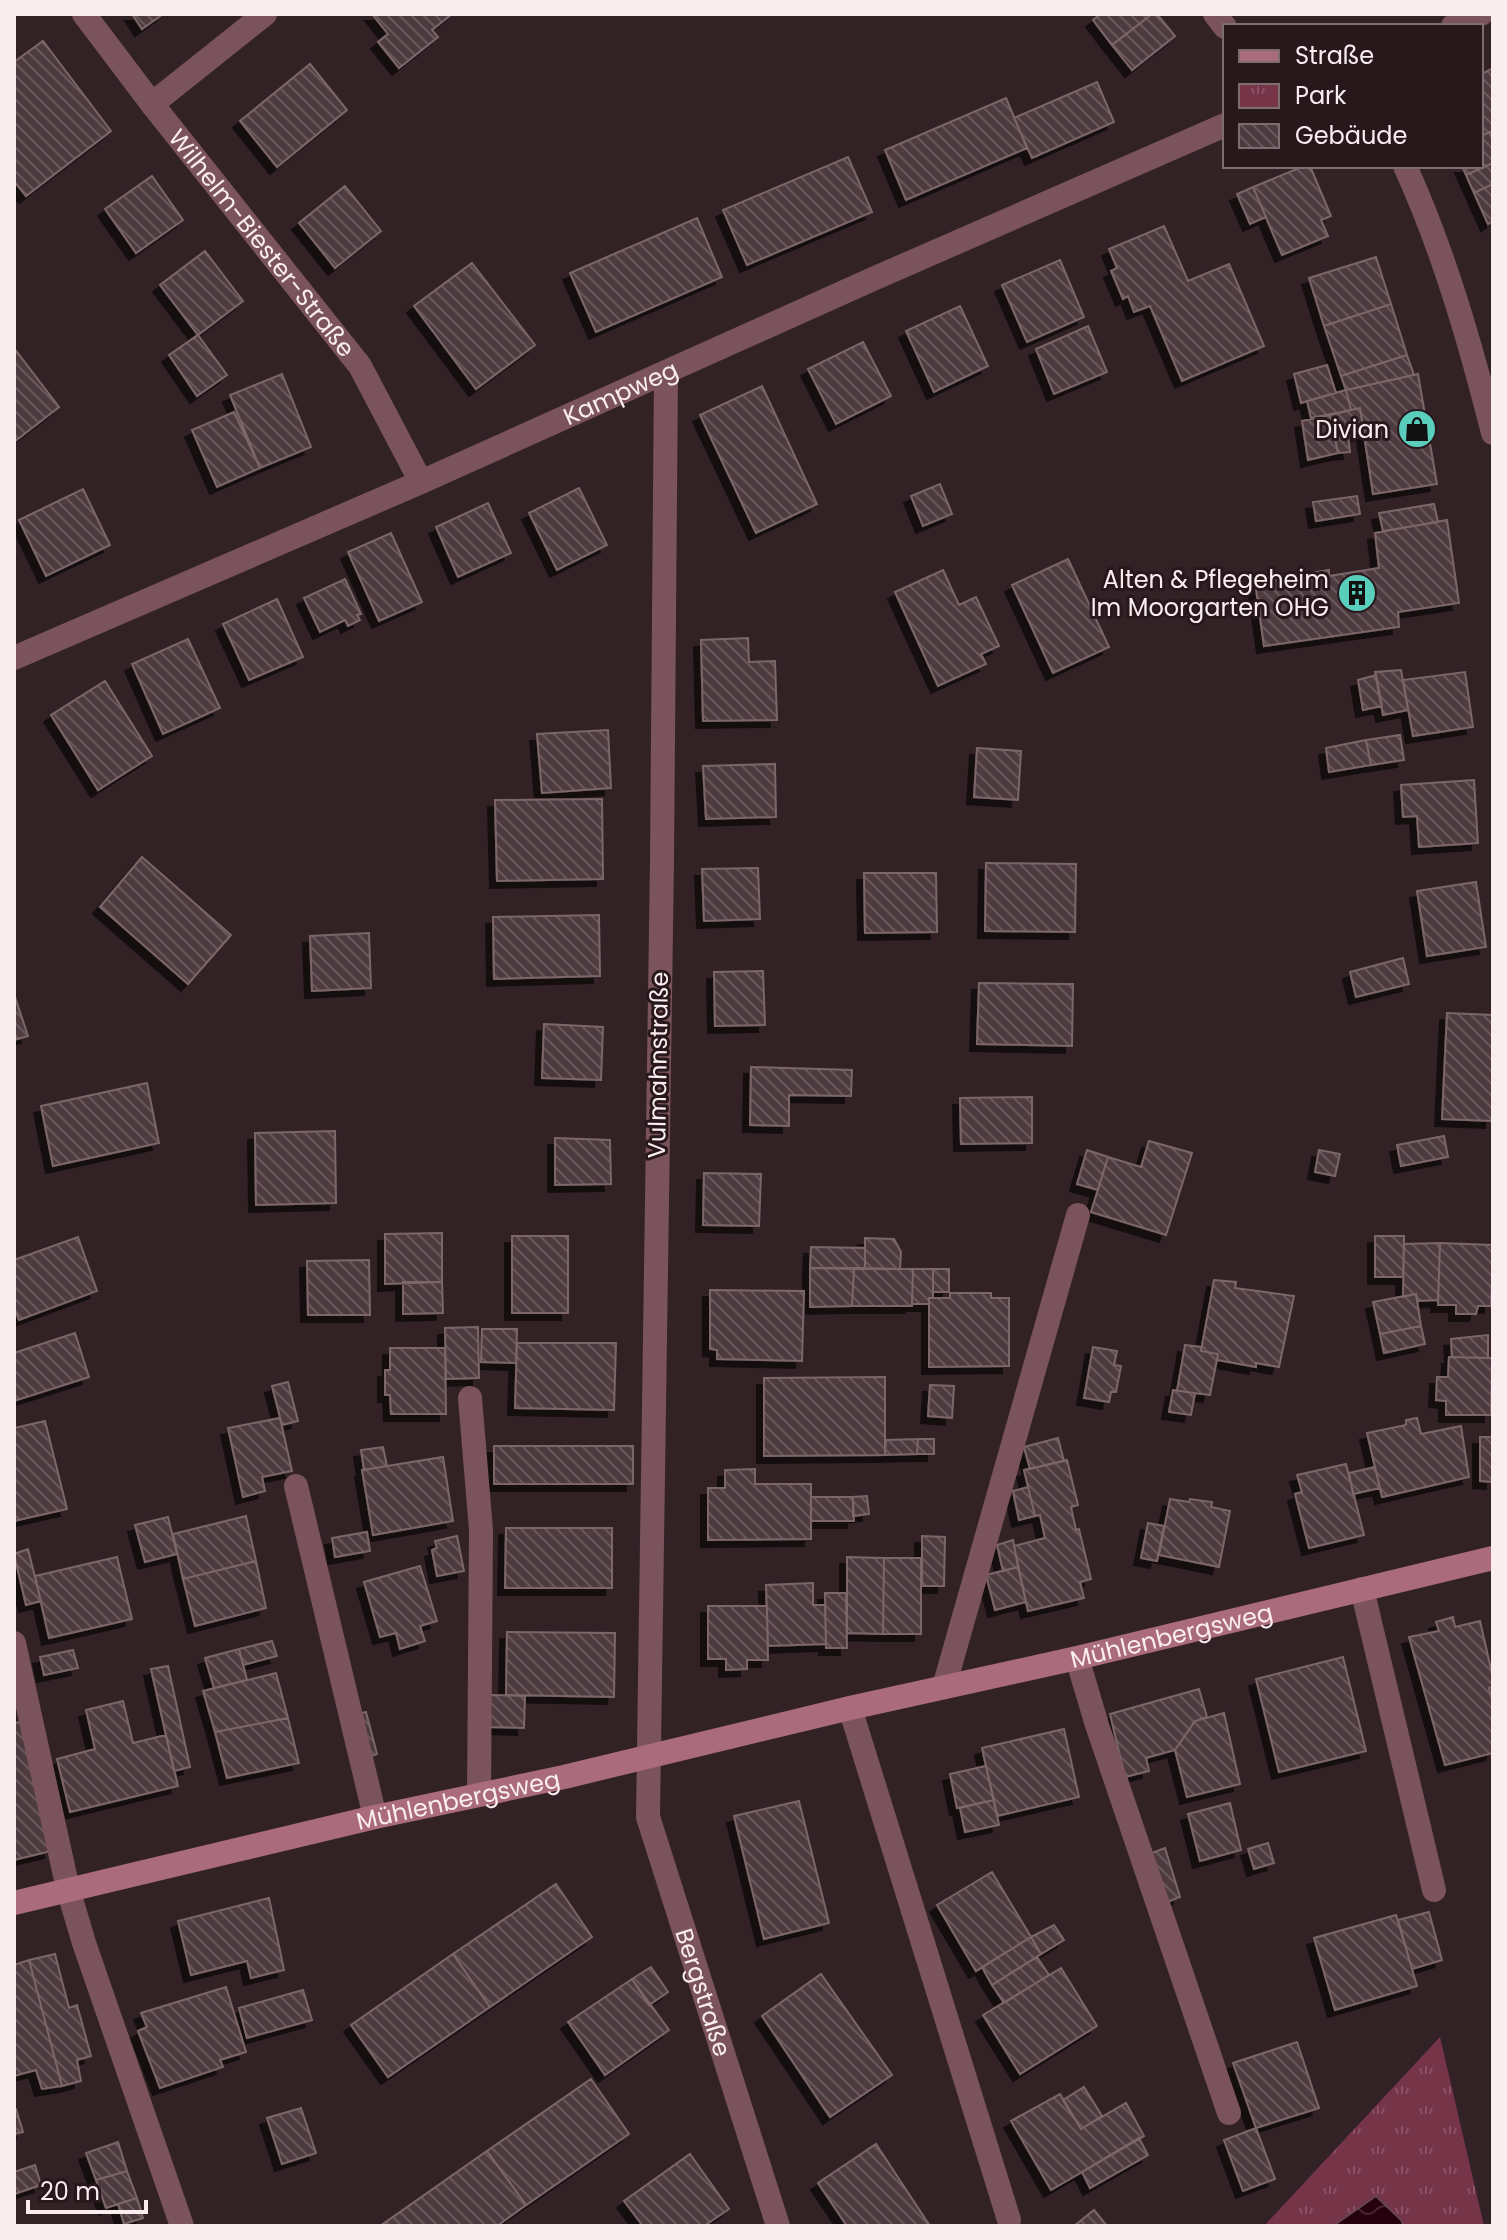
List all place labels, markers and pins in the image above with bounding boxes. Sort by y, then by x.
shop icon: Divian [1396,408,1438,450]
place label: Divian [1315,413,1389,446]
place label: Alten & Pflegeheim Im Moorgarten OHG [1091,563,1329,624]
building icon: Alten & Pflegeheim Im Moorgarten OHG [1336,572,1378,614]

